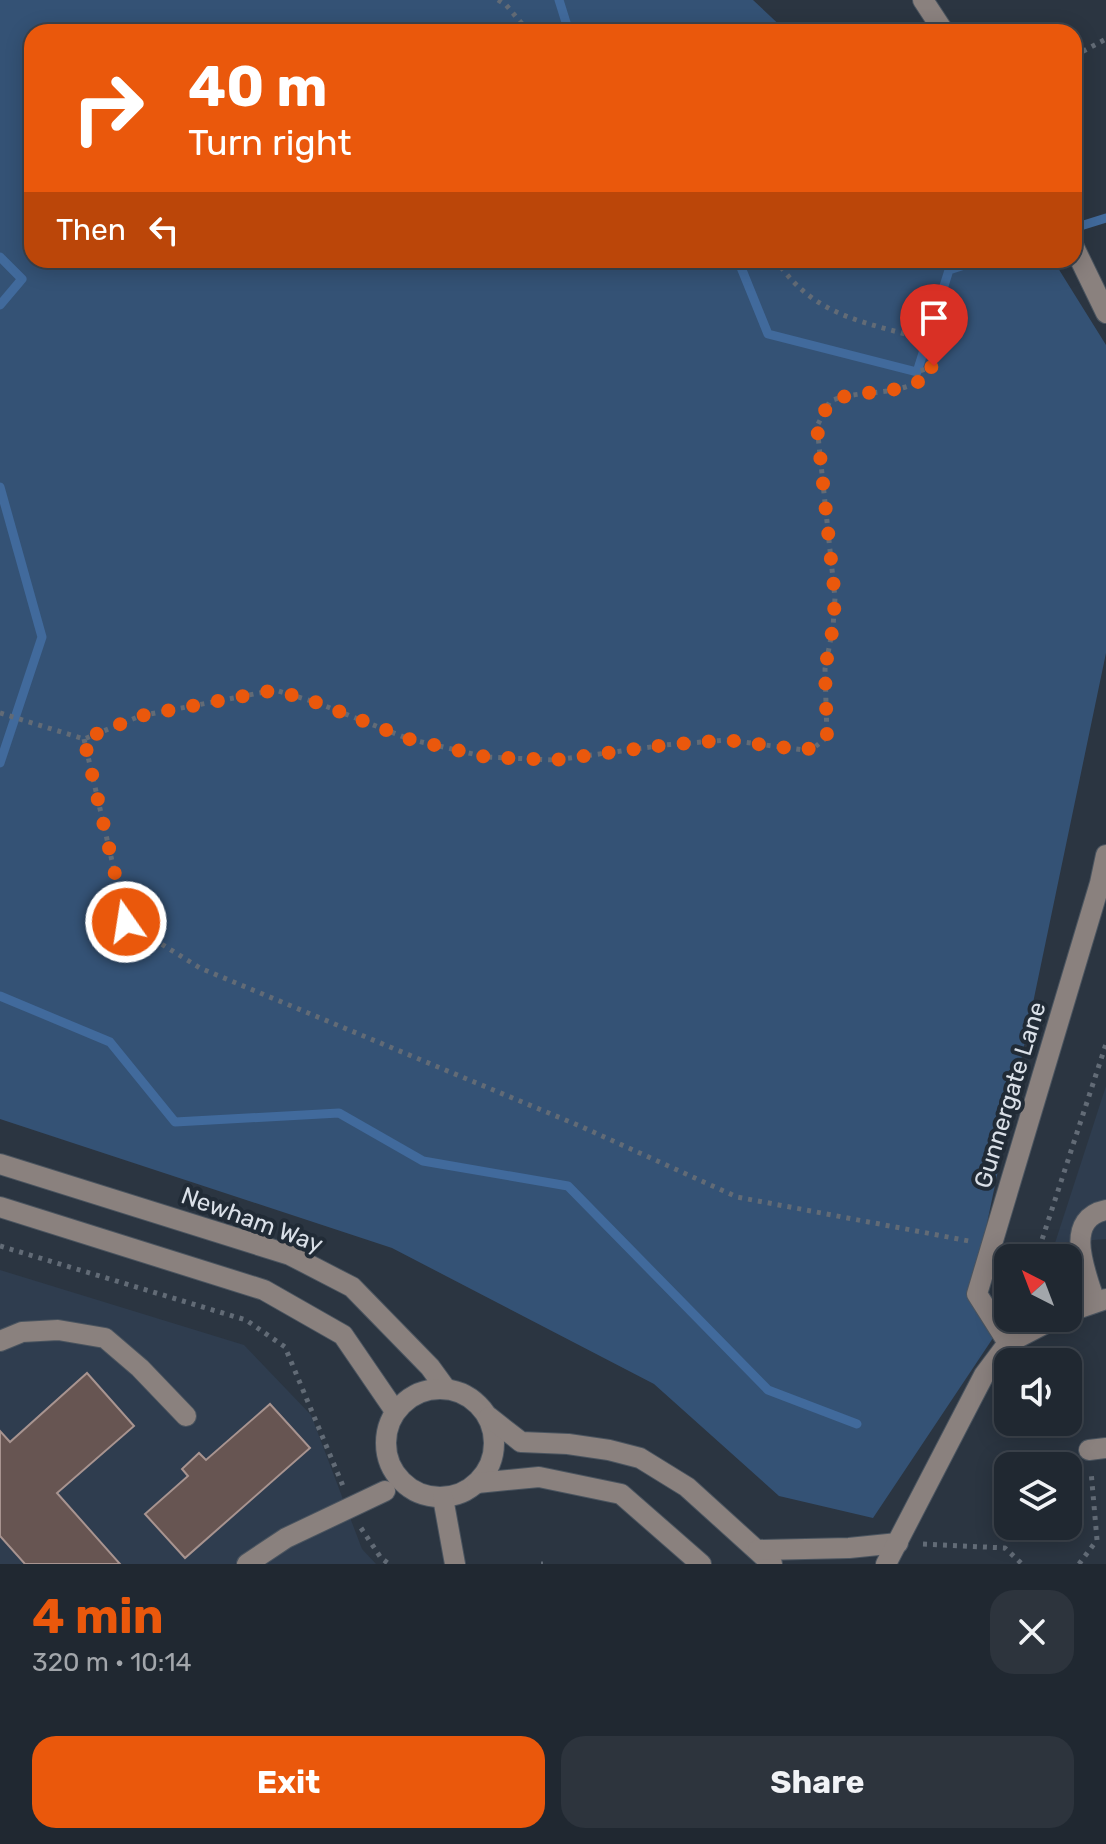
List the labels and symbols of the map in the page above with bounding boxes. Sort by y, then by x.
pin [900,284,968,366]
position arrow [84,880,168,964]
street label: Gunnergate Lane [968,999,1052,1191]
street label: Newham Way [177,1181,327,1259]
north arrow [994,1244,1082,1332]

